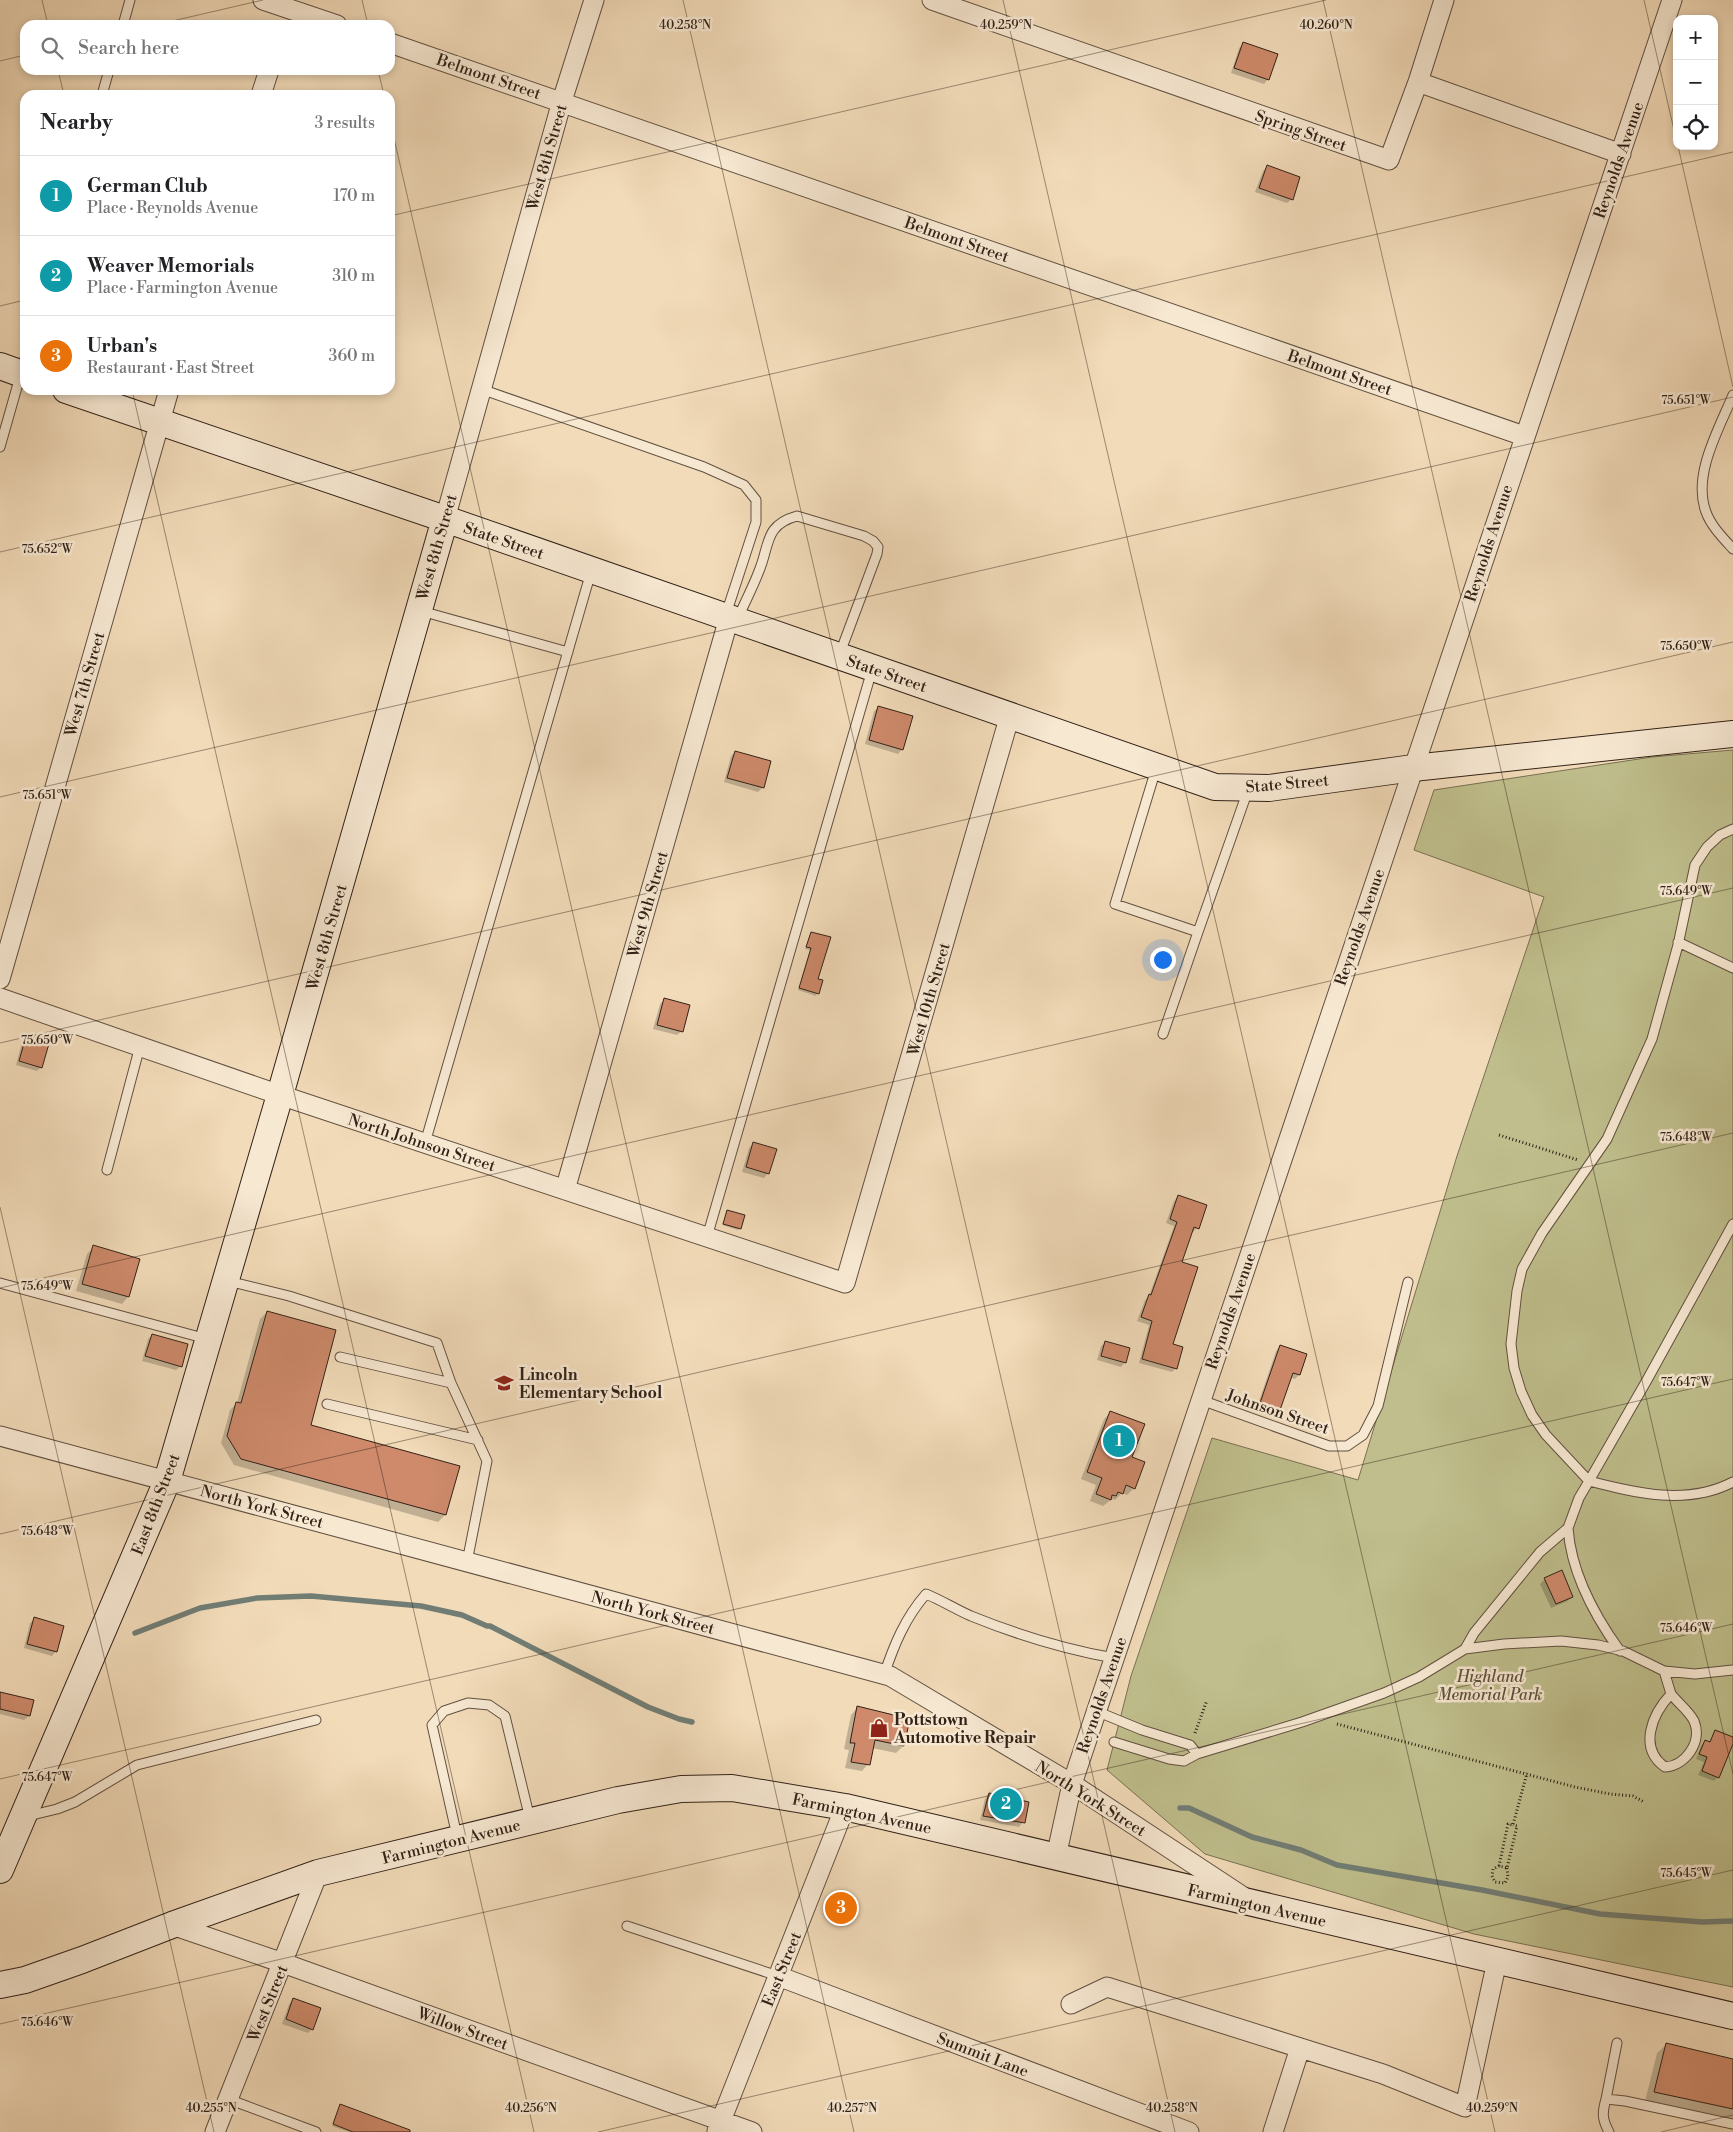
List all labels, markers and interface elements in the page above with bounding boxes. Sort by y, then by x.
map controls [1673,15,1718,150]
button: + [1673,15,1718,60]
text: 40.258°N [659,18,711,33]
text: 40.259°N [980,18,1032,33]
text: 40.260°N [1299,18,1353,33]
search box [20,20,395,75]
icon: search [38,34,66,62]
text: Search here [78,36,179,60]
street label: Belmont Street [433,49,544,104]
button: − [1673,60,1718,105]
street label: Reynolds Avenue [1590,99,1648,221]
street label: West 8th Street [522,102,572,214]
button: locate [1673,105,1718,150]
street label: Spring Street [1252,106,1349,156]
text: Nearby [40,110,113,136]
text: 3 results [314,113,375,133]
text: German Club [87,174,208,198]
text: 1 [52,186,60,206]
text: 170 m [333,186,375,206]
text: Place · Reynolds Avenue [87,198,258,218]
street label: Belmont Street [901,212,1012,267]
text: Weaver Memorials [87,254,254,278]
text: 2 [51,266,61,286]
text: 310 m [332,266,375,286]
text: Place · Farmington Avenue [87,278,278,298]
text: Urban's [87,334,157,358]
street label: Belmont Street [1284,345,1395,400]
text: 3 [51,346,61,366]
text: 360 m [329,346,375,366]
text: Restaurant · East Street [87,358,254,378]
text: 75.651°W [1661,393,1712,408]
street label: Reynolds Avenue [1461,482,1517,604]
street label: West 8th Street [412,492,462,604]
street label: State Street [461,518,547,564]
text: 75.652°W [21,542,74,557]
street label: West 7th Street [60,629,110,740]
text: 75.650°W [1660,639,1713,654]
street label: State Street [844,651,930,697]
street label: State Street [1245,770,1330,798]
text: 75.651°W [22,788,73,803]
street label: West 9th Street [623,849,673,961]
street label: Reynolds Avenue [1331,866,1389,988]
street label: West 8th Street [302,882,352,994]
text: 75.649°W [1660,884,1713,899]
street label: West 10th Street [903,940,955,1059]
your location [1150,947,1176,973]
text: 75.650°W [21,1033,74,1048]
street label: North Johnson Street [345,1110,498,1176]
text: 75.648°W [1660,1130,1713,1145]
street label: Reynolds Avenue [1202,1250,1260,1372]
text: 75.649°W [21,1279,74,1294]
place label: Lincoln Elementary School [519,1365,663,1403]
school or university icon: Lincoln Elementary School [493,1372,515,1394]
text: 75.647°W [1661,1375,1712,1390]
street label: Johnson Street [1223,1385,1332,1439]
pin: 1 [1103,1422,1135,1460]
street label: East 8th Street [127,1450,185,1558]
street label: North York Street [198,1481,326,1533]
text: 75.648°W [21,1524,74,1539]
street label: North York Street [589,1587,717,1639]
text: 75.646°W [1660,1621,1713,1636]
street label: Reynolds Avenue [1073,1634,1131,1756]
park label: Highland Memorial Park [1437,1667,1543,1705]
place label: Pottstown Automotive Repair [893,1710,1036,1748]
shop icon: Pottstown Automotive Repair [868,1717,890,1739]
street label: North York Street [1031,1757,1150,1841]
text: 75.647°W [22,1770,73,1785]
pin: 2 [990,1785,1022,1823]
street label: Farmington Avenue [790,1789,933,1839]
street label: Farmington Avenue [380,1815,523,1869]
text: 75.645°W [1660,1866,1713,1881]
street label: Farmington Avenue [1185,1880,1328,1932]
pin: 3 [825,1889,857,1927]
street label: East Street [758,1929,806,2010]
street label: West Street [243,1962,293,2046]
street label: Willow Street [414,2003,511,2055]
text: 75.646°W [21,2015,74,2030]
street label: Summit Lane [934,2028,1031,2082]
text: 40.255°N [185,2101,237,2116]
text: 40.256°N [505,2101,557,2116]
text: 40.257°N [827,2101,877,2116]
text: 40.258°N [1146,2101,1198,2116]
text: 40.259°N [1466,2101,1518,2116]

